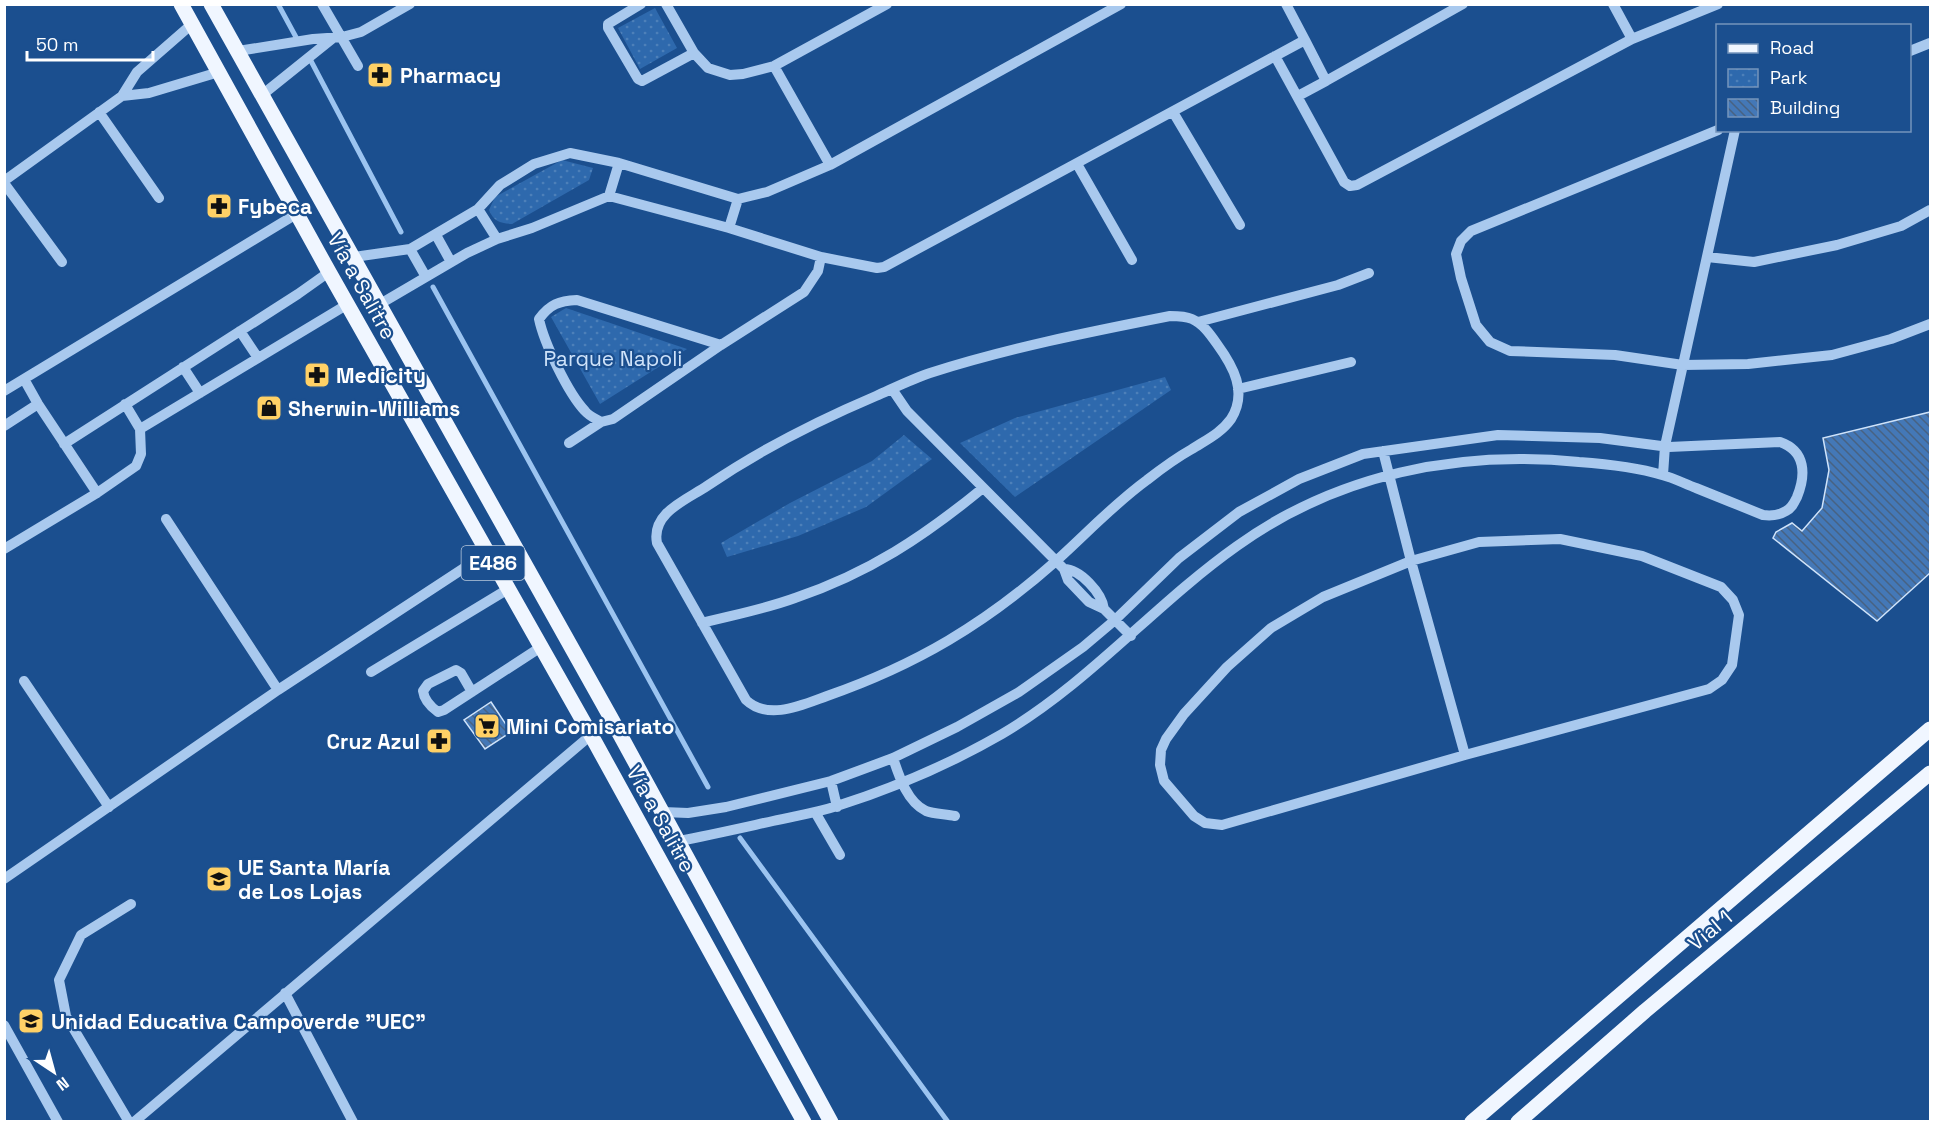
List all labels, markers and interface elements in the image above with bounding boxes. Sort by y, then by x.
scale bar [27,24,153,62]
legend [1716,24,1911,132]
text: 50 m [36,33,78,56]
text: Road [1770,36,1814,59]
pharmacy icon: Pharmacy [365,60,395,90]
place label: Pharmacy [400,62,501,89]
text: Park [1770,66,1808,89]
text: Building [1770,96,1840,119]
pharmacy icon: Fybeca [204,191,234,221]
place label: Fybeca [238,193,312,220]
street label: Vía a Salitre [322,228,402,344]
park label: Parque Napoli [543,345,683,372]
pharmacy icon: Medicity [302,360,332,390]
place label: Medicity [336,362,426,389]
shop icon: Sherwin-Williams [254,393,284,423]
place label: Sherwin-Williams [288,395,460,422]
road number: E486 [462,546,524,580]
supermarket icon: Mini Comisariato [472,711,502,741]
place label: Mini Comisariato [506,713,674,740]
pharmacy icon: Cruz Azul [424,726,454,756]
place label: Cruz Azul [327,728,420,755]
street label: Vía a Salitre [621,761,701,877]
place label: UE Santa María de Los Lojas [238,854,390,905]
school or university icon: UE Santa María de Los Lojas [204,864,234,894]
street label: Vial 1 [1682,904,1738,956]
school or university icon: Unidad Educativa Campoverde "UEC" [16,1006,46,1036]
place label: Unidad Educativa Campoverde "UEC" [51,1008,426,1035]
north arrow [24,1042,84,1102]
text: N [52,1072,73,1095]

